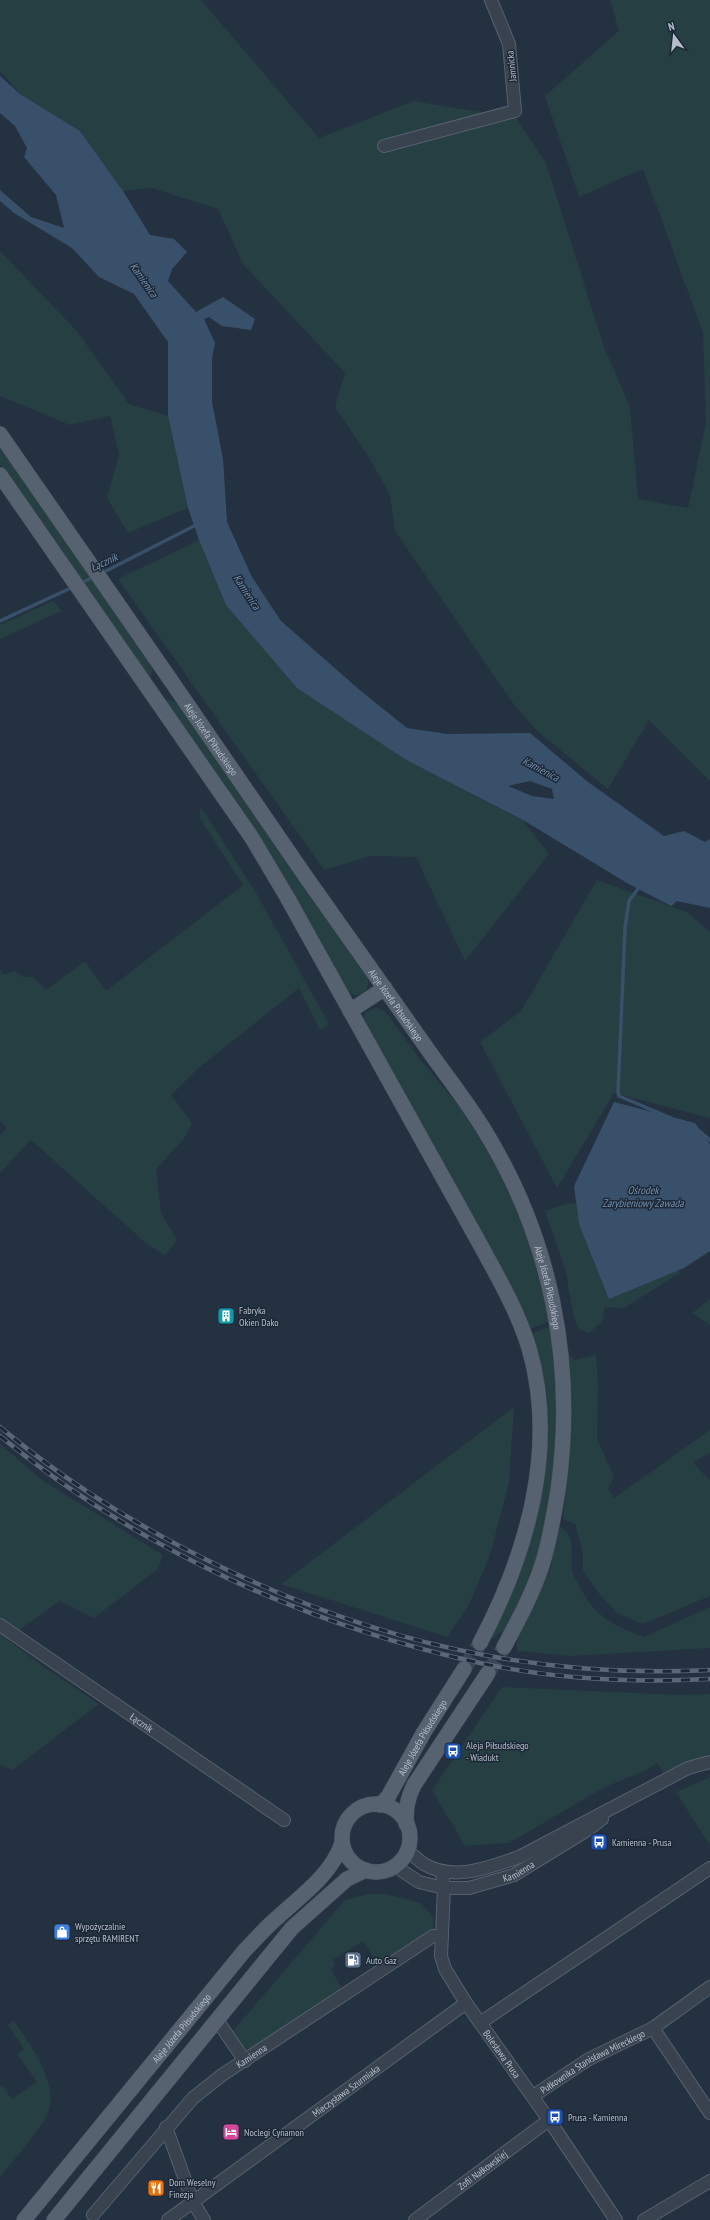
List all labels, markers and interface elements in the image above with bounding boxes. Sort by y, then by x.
north arrow [654,16,694,56]
text: N [667,19,676,34]
street label: Jamnicka [503,50,520,83]
water label: Kamienica [127,260,161,301]
water label: Łącznik [88,549,121,574]
water label: Kamienica [230,572,264,613]
street label: Aleje Józefa Piłsudskiego [181,700,241,778]
water label: Kamienica [520,754,562,785]
street label: Aleje Józefa Piłsudskiego [366,967,426,1044]
water label: Ośrodek Zarybieniowy Zawada [602,1183,684,1210]
street label: Aleje Józefa Piłsudskiego [531,1244,564,1331]
place label: Fabryka Okien Dako [239,1304,279,1329]
building icon: Fabryka Okien Dako [216,1306,236,1326]
street label: Aleje Józefa Piłsudskiego [395,1697,450,1778]
street label: Łącznik [127,1710,156,1735]
place label: Aleja Piłsudskiego - Wiadukt [466,1739,529,1764]
bus stop icon: Aleja Piłsudskiego - Wiadukt [443,1741,463,1761]
bus stop icon: Kamienna - Prusa [589,1832,609,1852]
place label: Kamienna - Prusa [612,1836,671,1849]
street label: Kamienna [501,1858,537,1885]
place label: Wypożyczalnie sprzętu RAMIRENT [75,1920,140,1945]
shop icon: Wypożyczalnie sprzętu RAMIRENT [52,1922,72,1942]
fuel station icon: Auto Gaz [343,1950,363,1970]
place label: Auto Gaz [366,1954,397,1967]
street label: Aleje Józefa Piłsudskiego [149,1991,214,2066]
street label: Bolesława Prusa [480,2027,523,2081]
street label: Pułkownika Stanisława Mireckiego [538,2027,647,2096]
street label: Kamienna [234,2041,269,2071]
street label: Mieczysława Szurmiaka [310,2062,383,2120]
bus stop icon: Prusa - Kamienna [545,2107,565,2127]
place label: Prusa - Kamienna [568,2111,627,2124]
hotel icon: Noclegi Cynamon [221,2122,241,2142]
place label: Noclegi Cynamon [244,2126,304,2139]
street label: Zofii Nałkowskiej [455,2147,510,2193]
place label: Dom Weselny Finezja [169,2176,216,2201]
restaurant icon: Dom Weselny Finezja [146,2178,166,2198]

